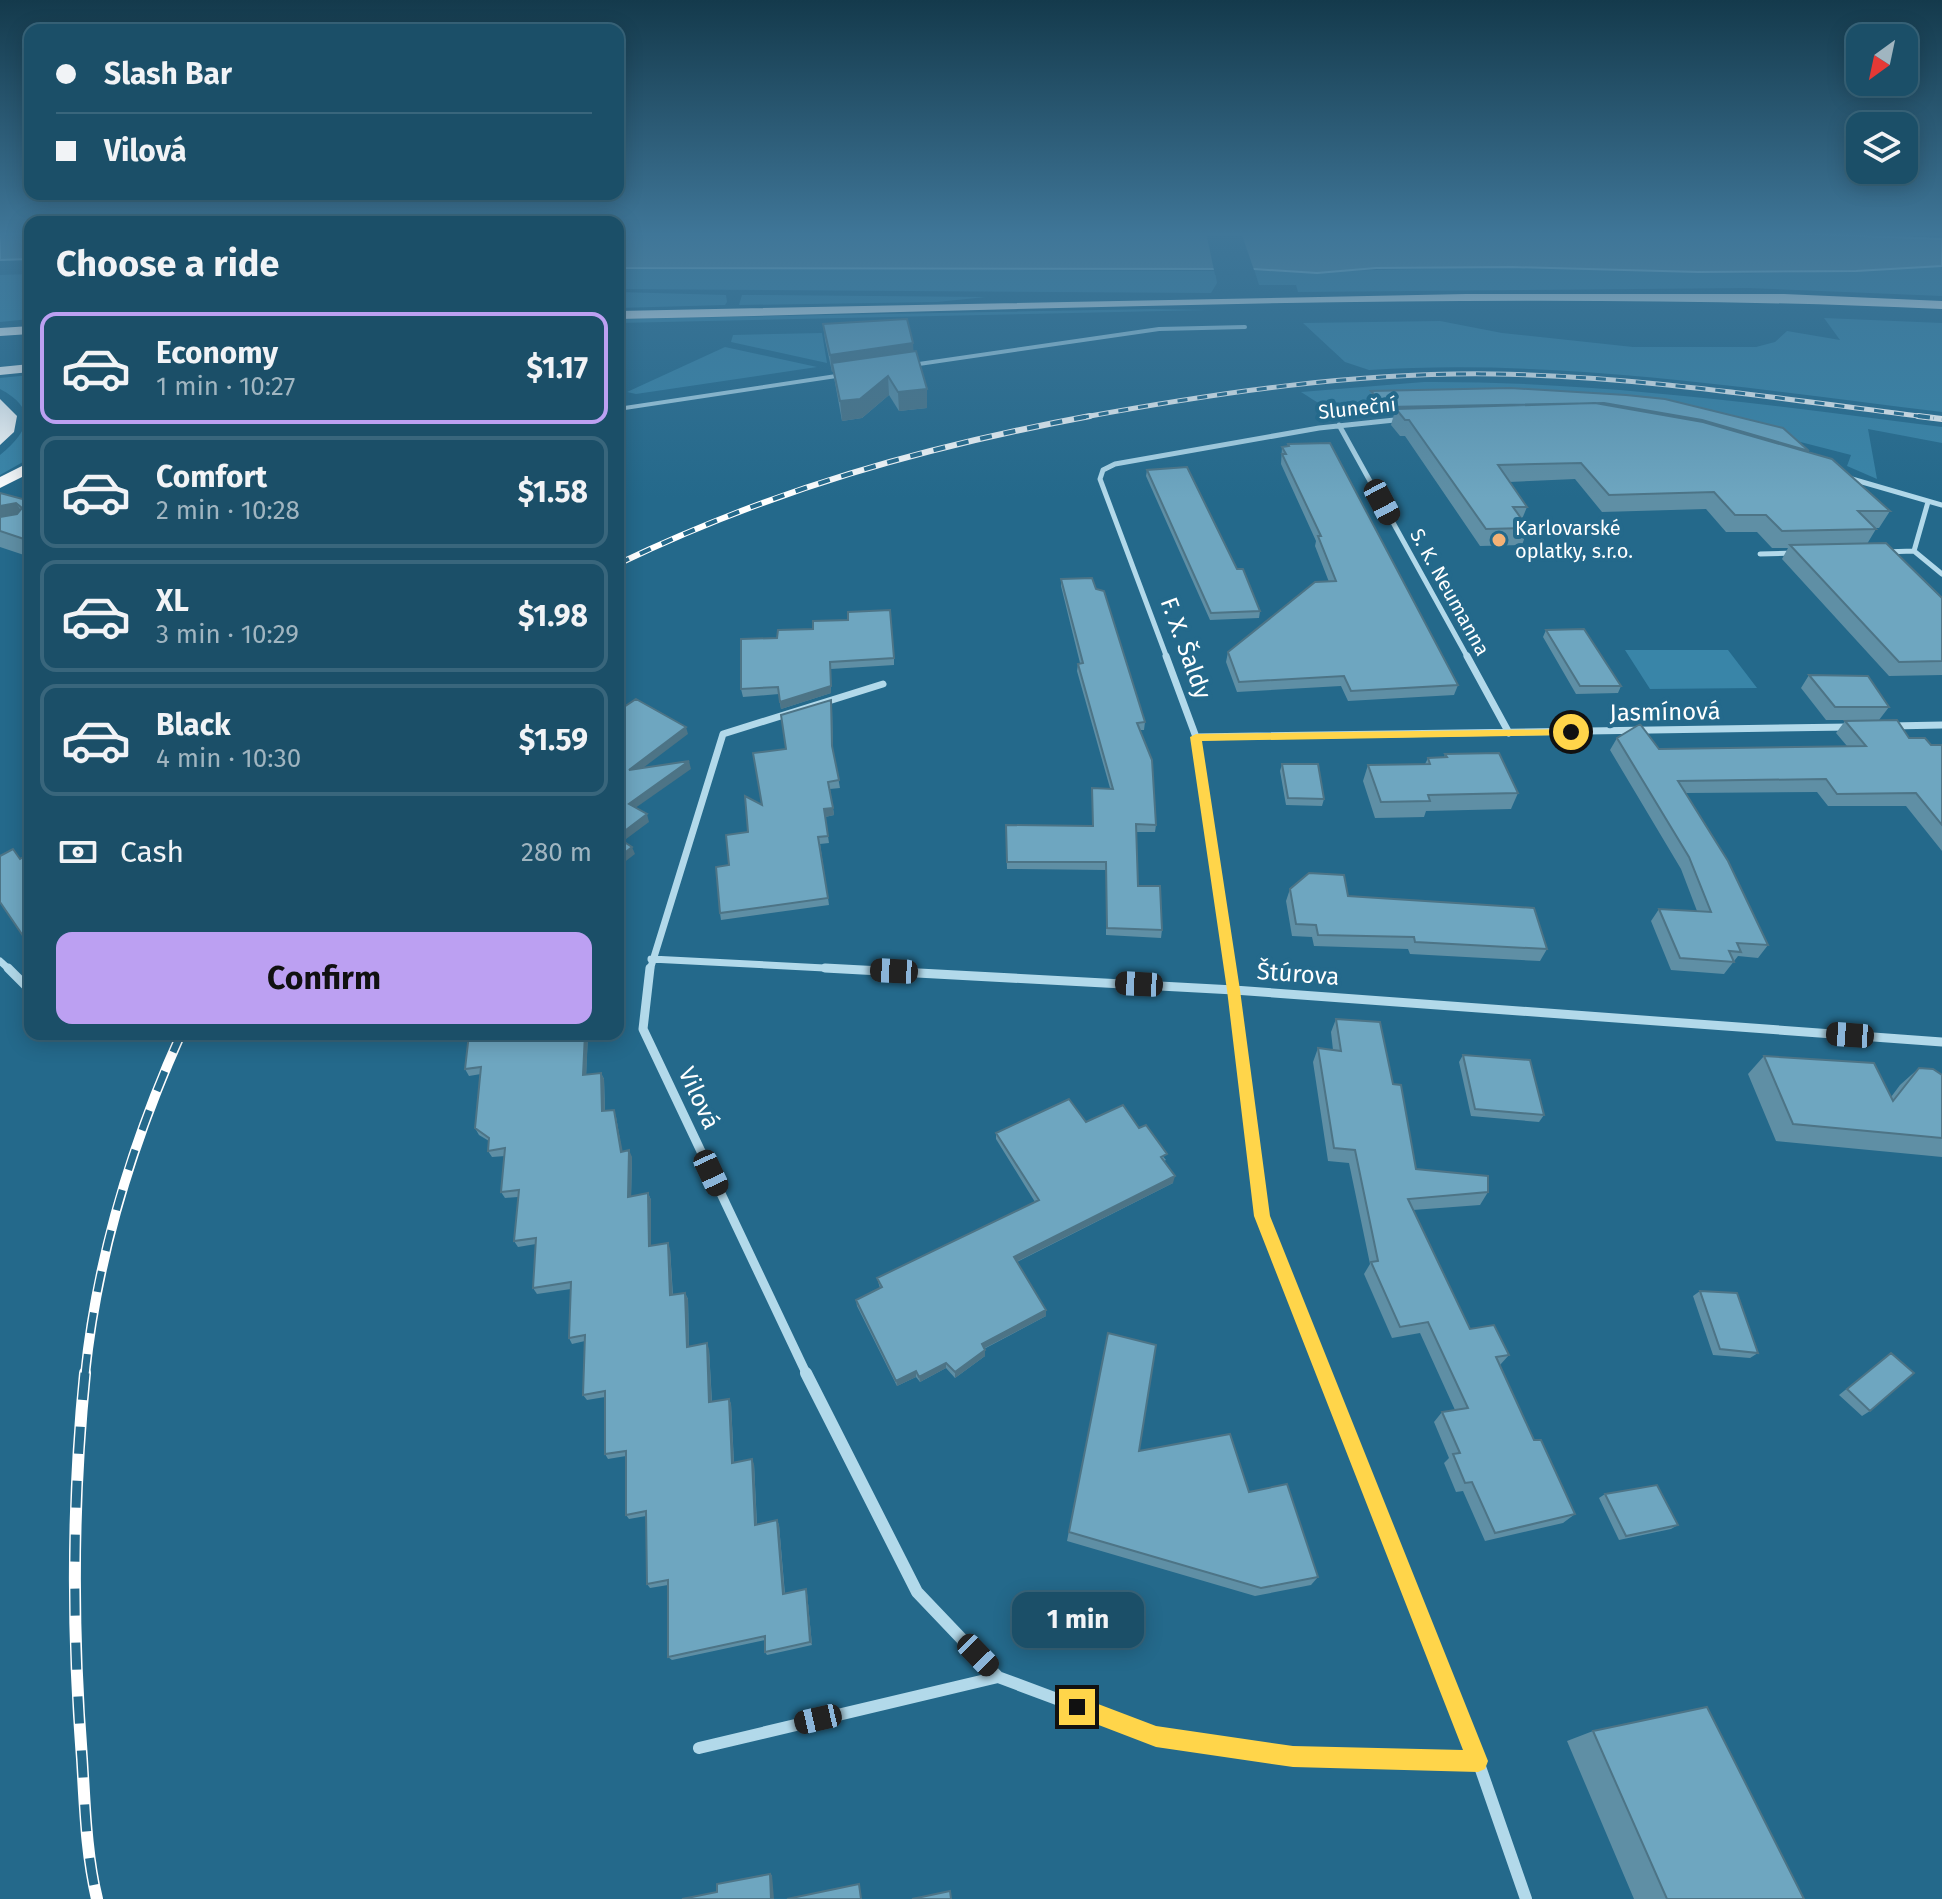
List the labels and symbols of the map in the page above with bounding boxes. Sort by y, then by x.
north arrow [1846,24,1918,96]
street label: Sluneční [1317,392,1397,424]
car [1360,475,1404,529]
place label: Karlovarské oplatky, s.r.o. [1515,516,1633,563]
street label: S. K. Neumanna [1405,524,1495,660]
marker: Karlovarské oplatky, s.r.o. [1490,531,1508,549]
street label: F. X. Šaldy [1155,593,1218,703]
street label: Jasmínová [1609,697,1721,727]
route start [1553,714,1589,750]
street label: Štúrova [1256,956,1340,991]
car [869,958,919,984]
car [1114,971,1164,997]
car [1825,1021,1875,1049]
street label: Vilová [672,1062,726,1134]
car [690,1146,732,1200]
callout: 1 min [1011,1591,1143,1647]
car [953,1629,1003,1681]
route end [1059,1689,1095,1725]
car [792,1702,844,1736]

